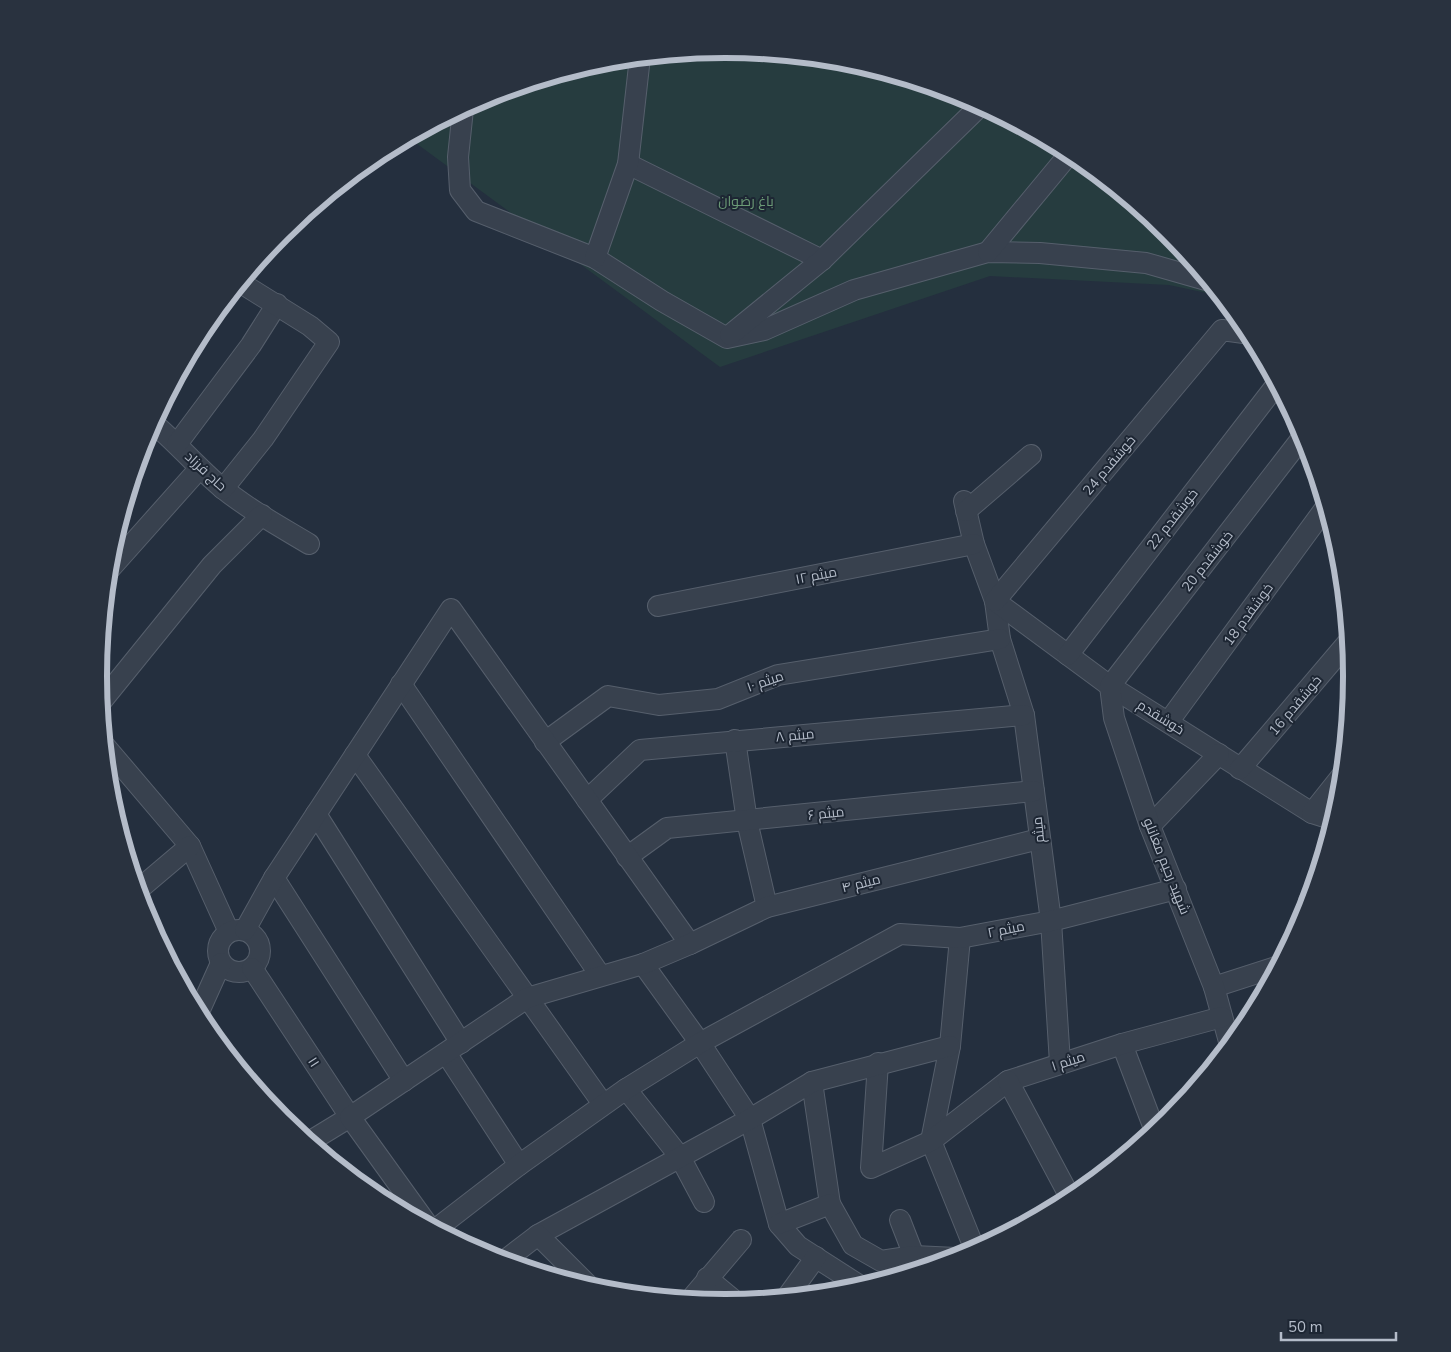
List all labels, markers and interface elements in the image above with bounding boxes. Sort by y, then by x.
park label: باغ رضوان [718,192,774,211]
street label: خوشقدم 24 [1079,431,1140,499]
street label: حاج فرزاد [181,447,231,496]
street label: خوشقدم 22 [1142,485,1202,554]
street label: خوشقدم 20 [1177,527,1237,596]
street label: ۱۲ میثم [794,562,838,589]
street label: خوشقدم 18 [1219,579,1278,649]
street label: ۱۰ میثم [744,666,786,697]
street label: خوشقدم 16 [1265,671,1326,739]
street label: خوشقدم [1133,695,1188,739]
street label: ۸ میثم [775,724,815,747]
street label: ۶ میثم [807,802,845,825]
street label: شهید رحیم مغانلو [1139,815,1195,917]
street label: میثم [1028,816,1049,844]
street label: ۴ میثم [840,870,883,897]
street label: ۲ میثم [986,917,1026,942]
street label: ۱ میثم [1049,1047,1087,1076]
street label: ۱۱ [303,1053,324,1071]
scale bar [1281,1310,1396,1342]
text: 50 m [1288,1317,1323,1337]

